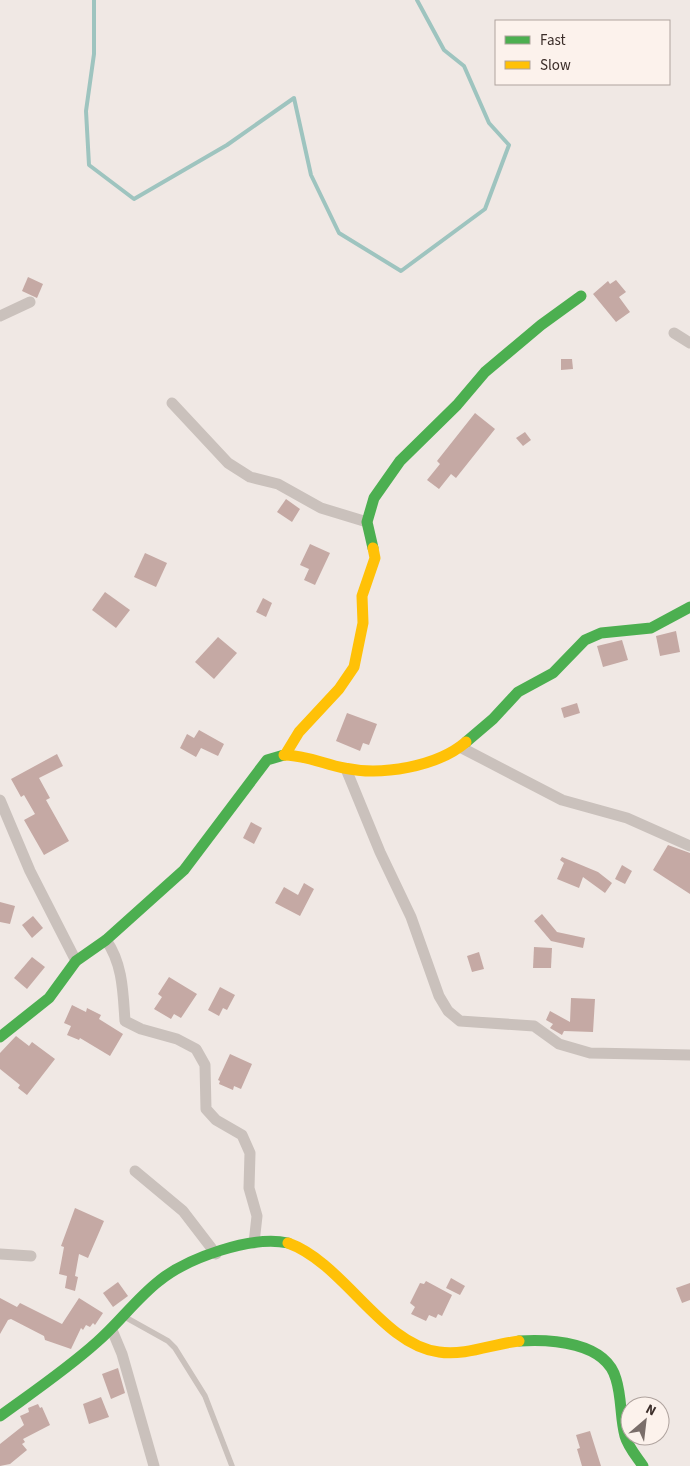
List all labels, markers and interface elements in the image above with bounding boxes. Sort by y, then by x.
legend [495,20,670,85]
text: Fast [540,30,566,51]
text: Slow [540,55,571,76]
north arrow [620,1396,670,1446]
text: N [642,1399,659,1421]

